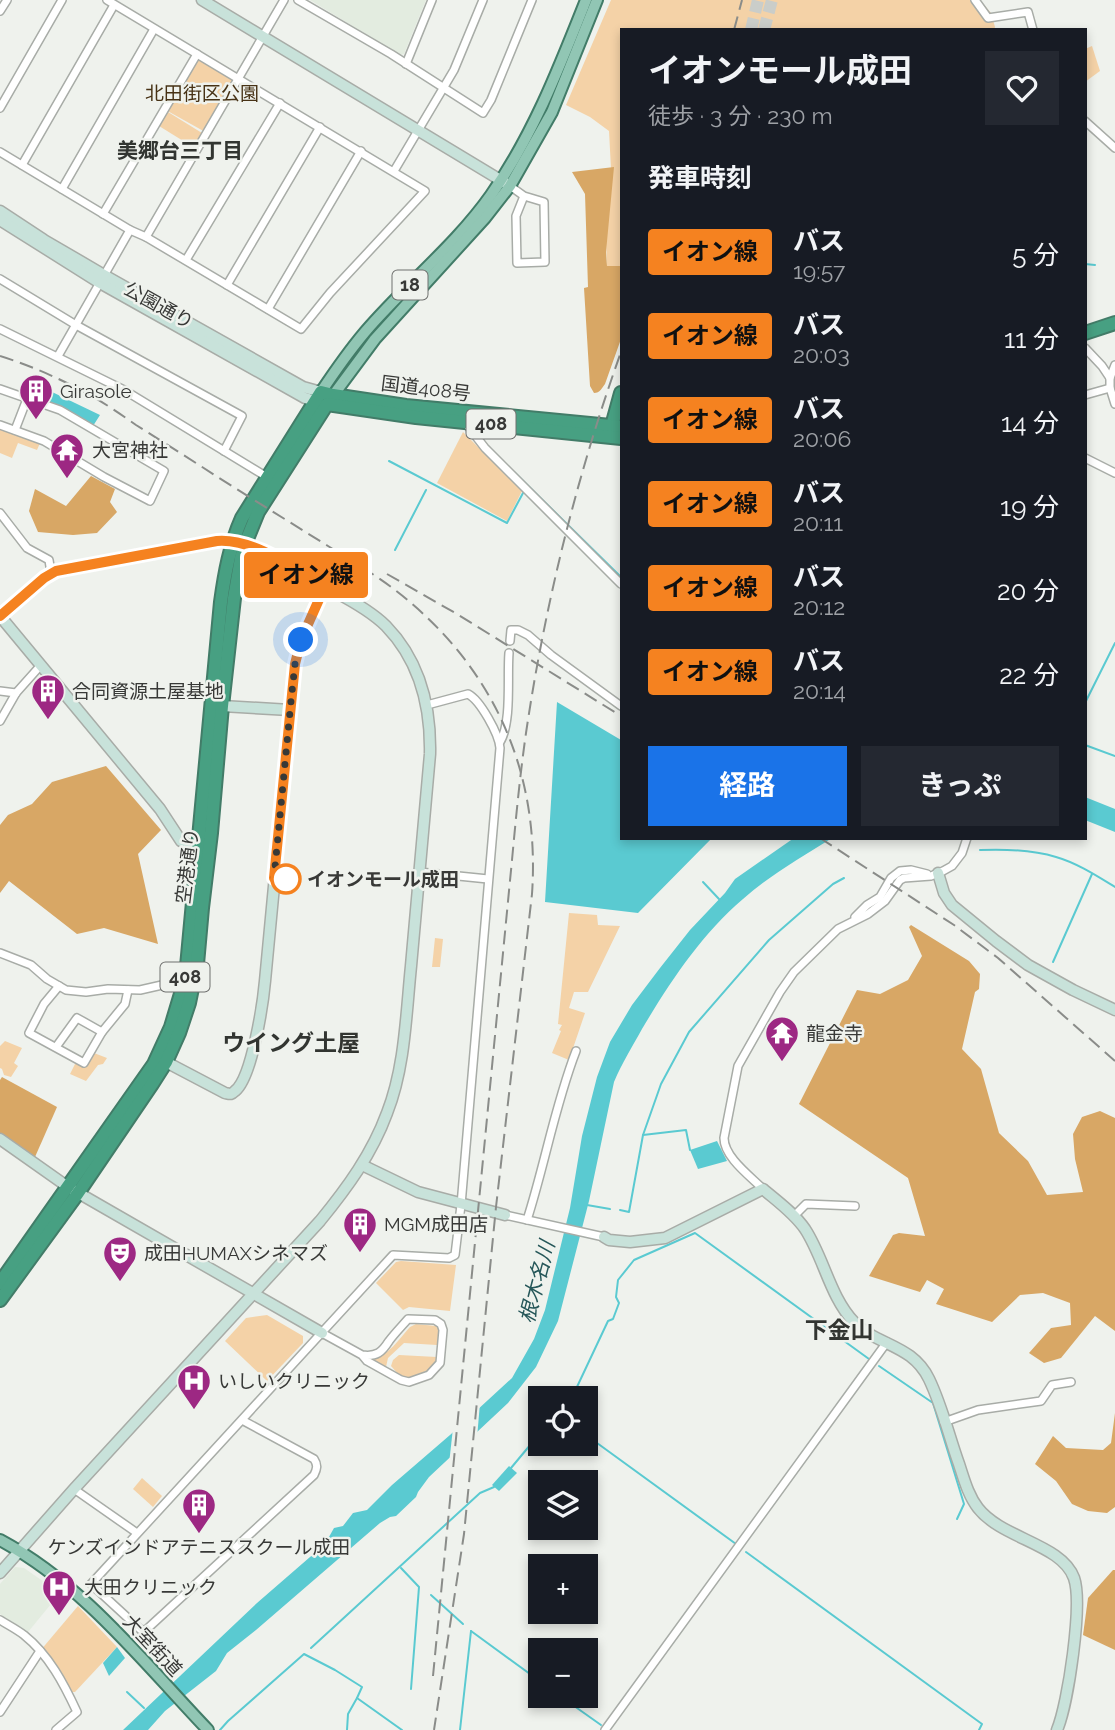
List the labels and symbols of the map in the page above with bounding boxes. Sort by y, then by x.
park label: 北田街区公園 [145,82,259,104]
district label: 美郷台三丁目 [117,138,243,163]
road number: 18 [392,270,428,300]
street label: 公園通り [120,277,198,333]
building icon: Girasole [17,372,55,421]
street label: 国道408号 [380,372,472,404]
place label: Girasole [60,380,132,402]
road number: 408 [466,410,516,438]
temple icon: 大宮神社 [48,431,86,480]
place label: 大宮神社 [92,439,168,461]
line badge: イオン線 [257,552,355,598]
your location [283,622,318,657]
building icon: 合同資源土屋基地 [29,672,67,721]
place label: 合同資源土屋基地 [72,680,224,702]
street label: 空港通り [171,827,203,905]
marker: イオンモール成田 [271,864,301,894]
place label: イオンモール成田 [307,868,459,890]
road number: 408 [160,962,210,992]
temple icon: 龍金寺 [763,1014,801,1063]
place label: 龍金寺 [806,1022,863,1044]
district label: ウイング土屋 [222,1029,360,1056]
building icon: MGM成田店 [341,1205,379,1254]
place label: MGM成田店 [384,1213,488,1235]
theatre icon: 成田HUMAXシネマズ [101,1234,139,1283]
water label: 根木名川 [514,1236,560,1326]
place label: 成田HUMAXシネマズ [144,1242,328,1264]
district label: 下金山 [805,1316,874,1343]
hospital icon: いしいクリニック [175,1362,213,1411]
place label: いしいクリニック [218,1370,370,1392]
building icon: ケンズインドアテニススクール成田 [180,1486,218,1535]
place label: ケンズインドアテニススクール成田 [47,1536,351,1558]
hospital icon: 大田クリニック [40,1568,78,1617]
place label: 大田クリニック [84,1576,217,1598]
street label: 大室街道 [119,1610,187,1680]

